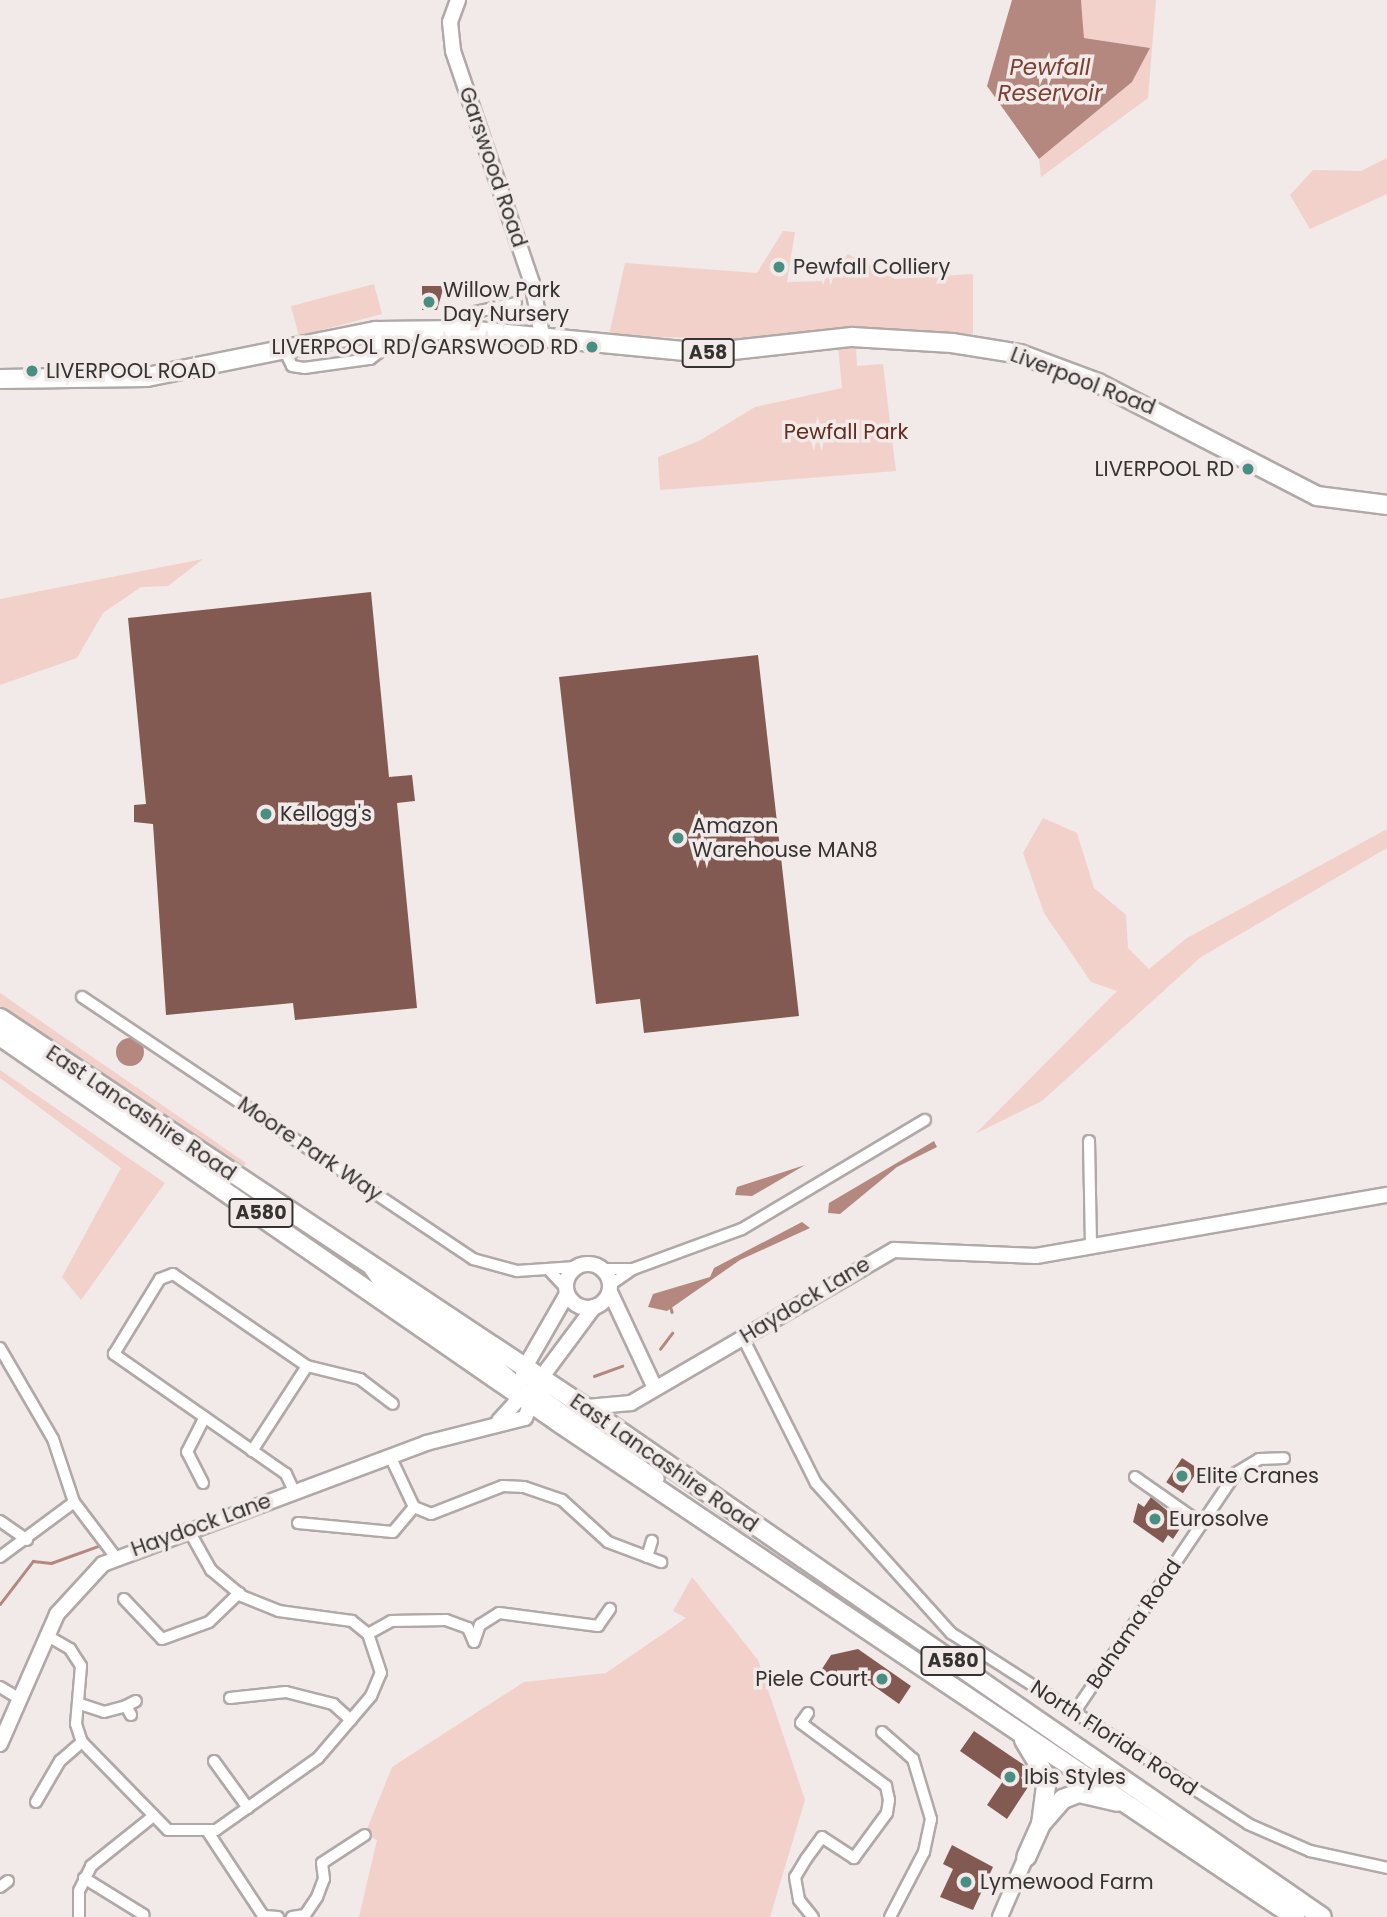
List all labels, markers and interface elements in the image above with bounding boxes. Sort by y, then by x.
water label: Pewfall Reservoir [998,53,1102,107]
street label: Garswood Road [454,84,532,250]
place label: Pewfall Colliery [793,254,950,280]
marker: Pewfall Colliery [771,259,787,275]
place label: Willow Park Day Nursery [443,277,569,327]
marker: Willow Park Day Nursery [421,294,437,310]
place label: LIVERPOOL RD/GARSWOOD RD [271,334,578,360]
road number: A58 [680,338,736,368]
marker: LIVERPOOL RD/GARSWOOD RD [584,339,600,355]
street label: Liverpool Road [1007,342,1159,420]
place label: LIVERPOOL ROAD [46,358,216,384]
marker: LIVERPOOL ROAD [24,363,40,379]
park label: Pewfall Park [784,419,908,445]
place label: LIVERPOOL RD [1095,456,1234,482]
marker: LIVERPOOL RD [1240,461,1256,477]
place label: Kellogg's [280,801,372,827]
marker: Kellogg's [258,806,274,822]
place label: Amazon Warehouse MAN8 [692,813,878,863]
marker: Amazon Warehouse MAN8 [670,830,686,846]
street label: East Lancashire Road [41,1040,241,1186]
street label: Moore Park Way [233,1091,387,1207]
road number: A580 [228,1198,294,1228]
street label: Haydock Lane [735,1251,875,1349]
street label: East Lancashire Road [565,1389,763,1537]
place label: Elite Cranes [1196,1463,1319,1489]
marker: Elite Cranes [1174,1468,1190,1484]
street label: Haydock Lane [128,1488,274,1562]
place label: Eurosolve [1169,1506,1269,1532]
marker: Eurosolve [1147,1511,1163,1527]
street label: Bahama Road [1081,1554,1187,1694]
road number: A580 [920,1646,986,1676]
place label: Piele Court [755,1666,868,1692]
marker: Piele Court [874,1671,890,1687]
street label: North Florida Road [1026,1675,1202,1801]
place label: Ibis Styles [1024,1764,1126,1790]
marker: Ibis Styles [1002,1769,1018,1785]
place label: Lymewood Farm [980,1869,1154,1895]
marker: Lymewood Farm [958,1874,974,1890]

